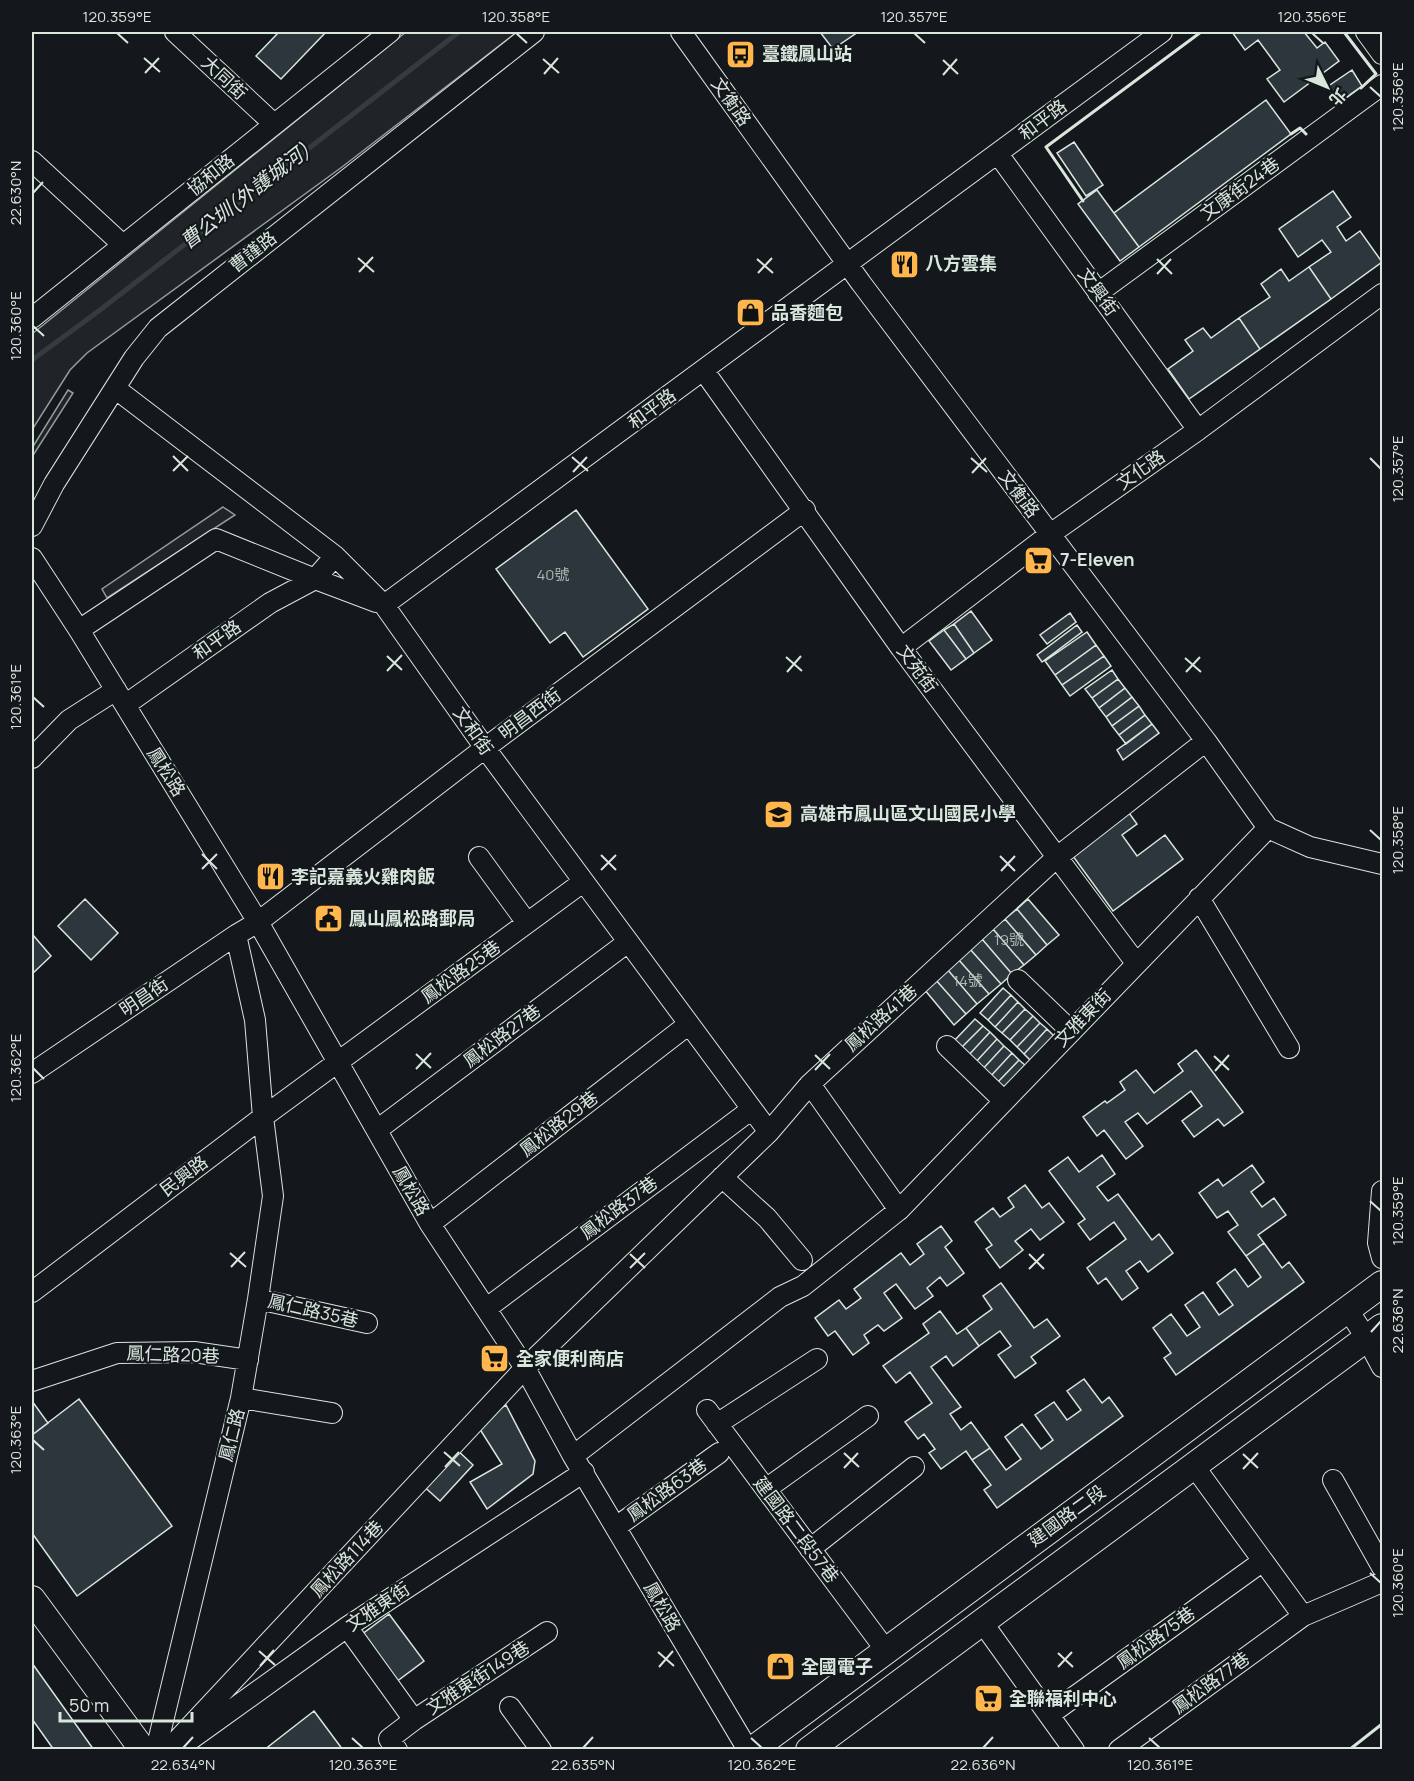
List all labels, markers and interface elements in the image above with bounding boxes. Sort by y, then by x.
text: 120.359°E [83,6,151,27]
text: 120.358°E [482,6,550,27]
text: 120.357°E [880,6,948,27]
text: 120.356°E [1278,6,1346,27]
bus stop icon: 臺鐵鳳山站 [725,38,757,70]
place label: 臺鐵鳳山站 [762,41,852,65]
street label: 大同街 [197,50,253,104]
north arrow [1297,57,1357,117]
text: 120.356°E [1387,63,1408,131]
street label: 文衡路 [707,72,757,130]
text: 北 [1324,84,1351,111]
street label: 和平路 [1014,93,1071,145]
water label: 曹公圳(外護城河) [175,137,315,255]
street label: 協和路 [182,148,239,201]
street label: 文康街24巷 [1195,151,1284,225]
text: 22.630°N [5,161,26,225]
street label: 曹謹路 [224,225,281,277]
restaurant icon: 八方雲集 [888,248,920,280]
place label: 八方雲集 [925,251,997,275]
street label: 文興街 [1073,263,1124,320]
text: 120.360°E [5,291,26,361]
shop icon: 品香麵包 [734,297,766,329]
place label: 品香麵包 [771,300,843,324]
street label: 和平路 [623,383,680,434]
text: 120.357°E [1387,435,1408,503]
street label: 文化路 [1111,444,1169,494]
street label: 文衡路 [994,465,1046,522]
supermarket icon: 7-Eleven [1023,544,1055,576]
place label: 7-Eleven [1060,547,1135,571]
house number: 40號 [537,564,570,585]
street label: 和平路 [187,614,245,664]
street label: 文苑街 [892,640,943,697]
text: 120.361°E [5,664,26,730]
street label: 明昌西街 [493,682,565,744]
street label: 文和街 [449,701,499,759]
street label: 鳳松路 [142,742,191,801]
school or university icon: 高雄市鳳山區文山國民小學 [763,798,795,830]
place label: 高雄市鳳山區文山國民小學 [800,801,1016,825]
text: 120.358°E [1387,806,1408,874]
restaurant icon: 李記嘉義火雞肉飯 [254,861,286,893]
place label: 李記嘉義火雞肉飯 [291,864,435,888]
public building icon: 鳳山鳳松路郵局 [312,903,344,935]
place label: 鳳山鳳松路郵局 [349,906,475,930]
house number: 19號 [994,929,1024,950]
street label: 鳳松路25巷 [416,934,505,1008]
house number: 14號 [953,970,983,991]
street label: 明昌街 [114,971,173,1021]
street label: 鳳松路41巷 [839,978,922,1056]
street label: 文雅東街 [1049,983,1116,1052]
street label: 鳳松路27巷 [458,998,545,1072]
text: 120.362°E [5,1034,26,1102]
street label: 鳳松路29巷 [514,1085,603,1161]
street label: 民興路 [155,1149,212,1201]
street label: 鳳松路 [388,1161,436,1220]
street label: 鳳松路37巷 [575,1170,662,1244]
text: 120.359°E [1387,1177,1408,1245]
street label: 鳳仁路35巷 [266,1288,361,1332]
text: 22.636°N [1387,1289,1408,1353]
street label: 鳳仁路20巷 [126,1340,220,1368]
supermarket icon: 全家便利商店 [479,1343,511,1375]
place label: 全家便利商店 [516,1346,624,1370]
text: 120.363°E [5,1406,26,1474]
street label: 鳳仁路 [213,1406,249,1464]
street label: 鳳松路63巷 [622,1452,711,1526]
street label: 建國路二段57巷 [749,1471,845,1588]
street label: 建國路二段 [1023,1479,1110,1551]
street label: 鳳松路114巷 [305,1515,388,1602]
text: 120.360°E [1387,1548,1408,1618]
street label: 文雅東街 [341,1576,414,1636]
street label: 鳳松路 [639,1577,687,1636]
street label: 鳳松路75巷 [1111,1601,1199,1674]
street label: 文雅東街149巷 [421,1635,534,1720]
street label: 鳳松路77巷 [1167,1646,1254,1719]
shop icon: 全國電子 [764,1651,796,1683]
place label: 全國電子 [801,1654,873,1678]
supermarket icon: 全聯福利中心 [972,1683,1004,1715]
scale bar [60,1685,192,1723]
place label: 全聯福利中心 [1009,1686,1117,1710]
text: 50 m [69,1693,109,1717]
text: 22.634°N [151,1754,215,1775]
text: 120.363°E [329,1754,397,1775]
text: 22.635°N [551,1754,615,1775]
text: 120.362°E [728,1754,796,1775]
text: 22.636°N [951,1754,1015,1775]
text: 120.361°E [1127,1754,1193,1775]

